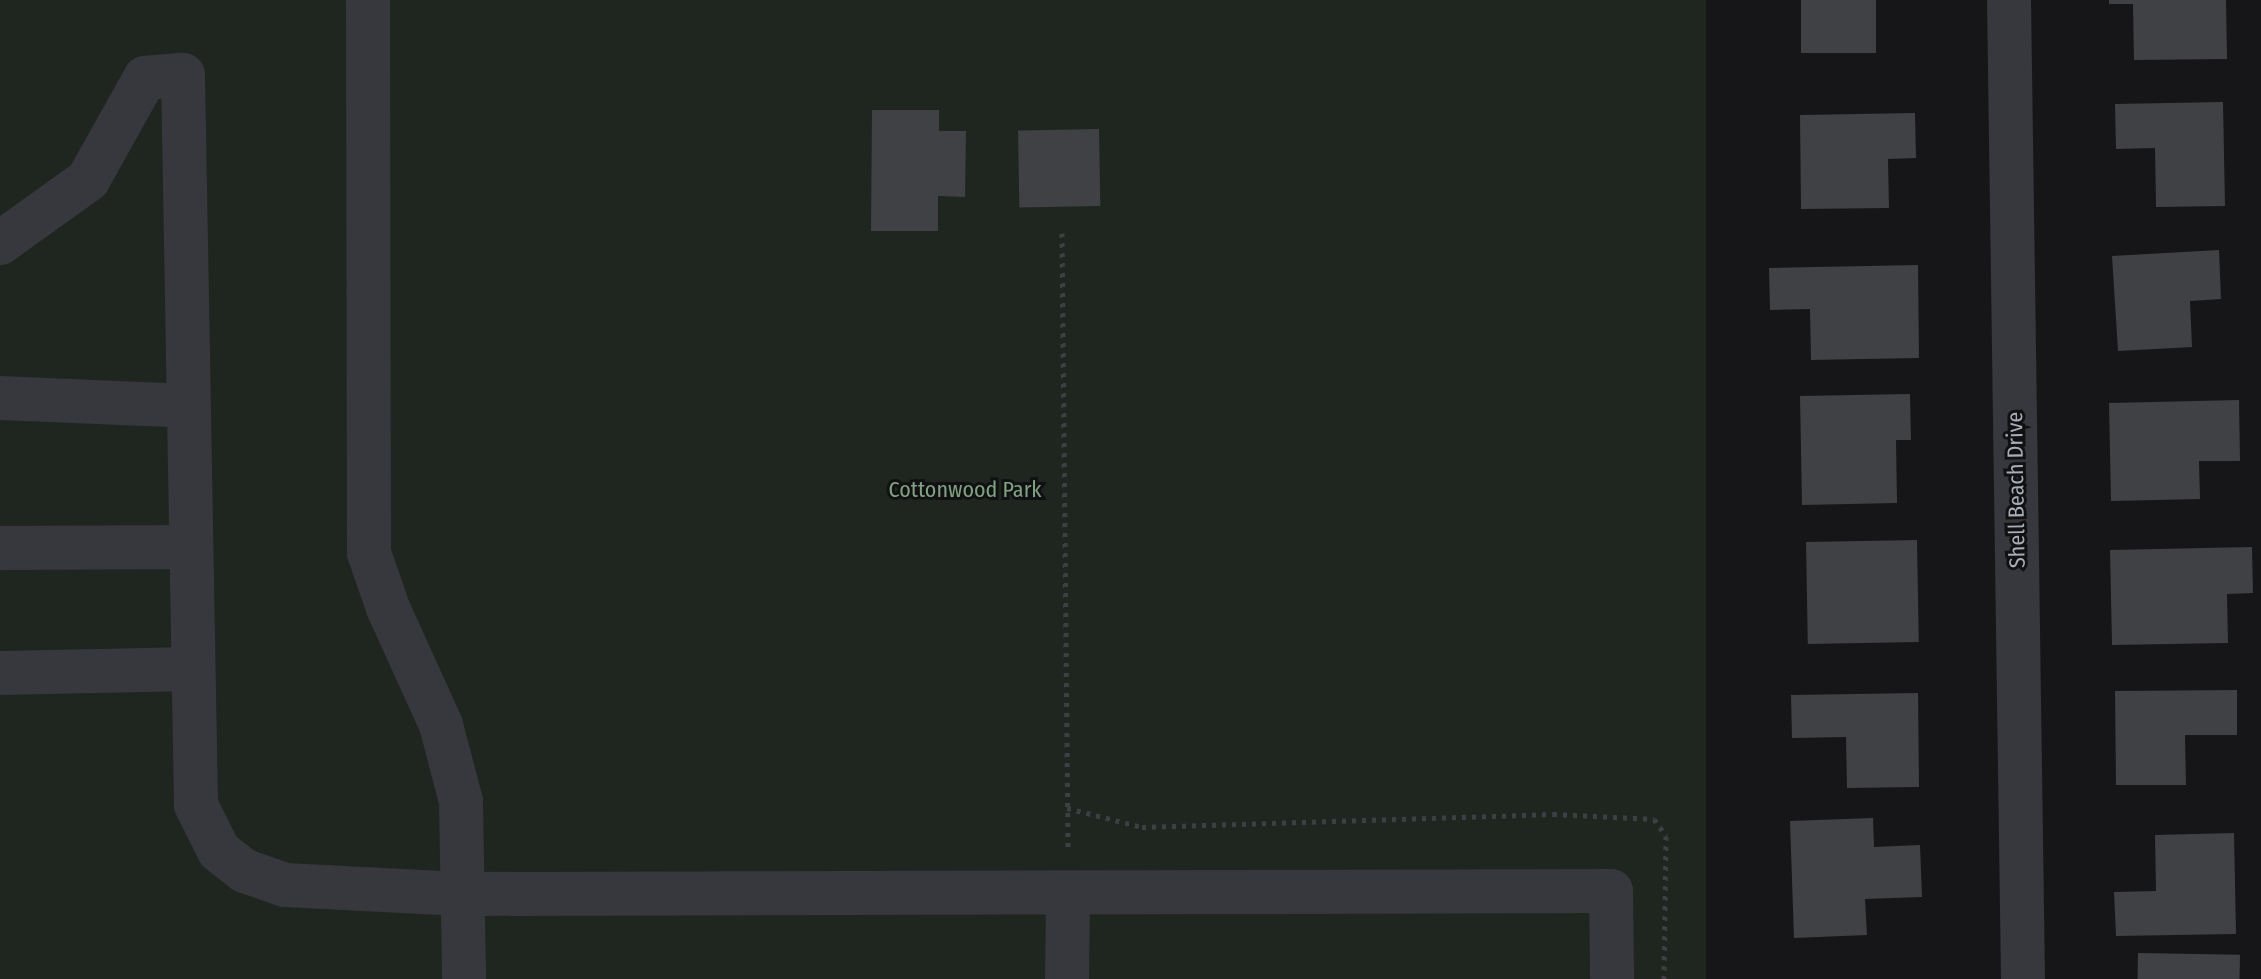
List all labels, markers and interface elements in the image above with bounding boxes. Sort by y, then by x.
street label: Shell Beach Drive [2001,412,2031,568]
park label: Cottonwood Park [888,477,1042,503]

